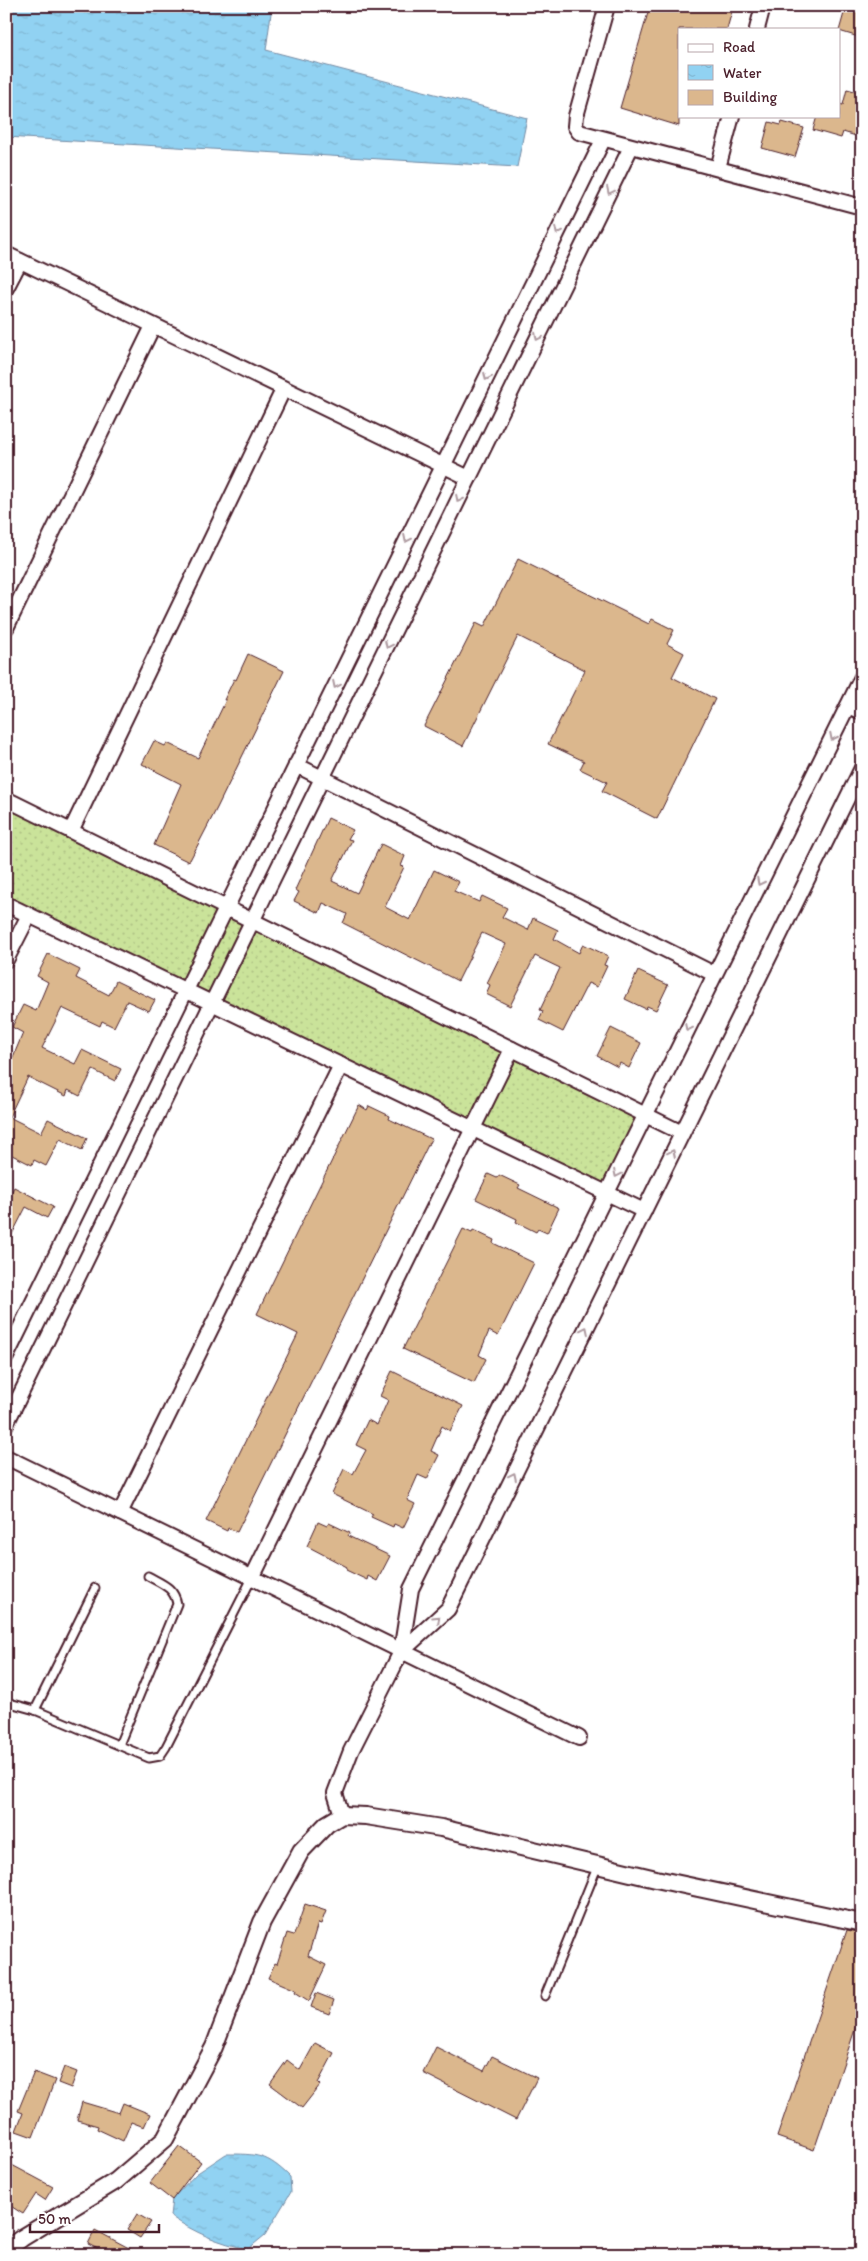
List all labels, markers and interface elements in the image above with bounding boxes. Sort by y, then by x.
legend [678,28,840,118]
text: Road [723,38,756,56]
text: Water [723,64,762,82]
text: Building [723,88,777,106]
one-way arrow [605,186,616,195]
one-way arrow [554,226,564,235]
one-way arrow [534,332,544,341]
one-way arrow [483,372,493,381]
one-way arrow [455,493,465,502]
one-way arrow [403,534,414,543]
one-way arrow [384,639,394,648]
one-way arrow [332,680,342,689]
one-way arrow [828,732,839,741]
one-way arrow [756,877,766,886]
one-way arrow [684,1023,694,1032]
one-way arrow [666,1149,676,1158]
one-way arrow [613,1169,623,1178]
one-way arrow [579,1327,589,1336]
one-way arrow [507,1472,517,1481]
one-way arrow [432,1616,441,1625]
scale bar [30,2201,159,2233]
text: 50 m [38,2210,71,2228]

